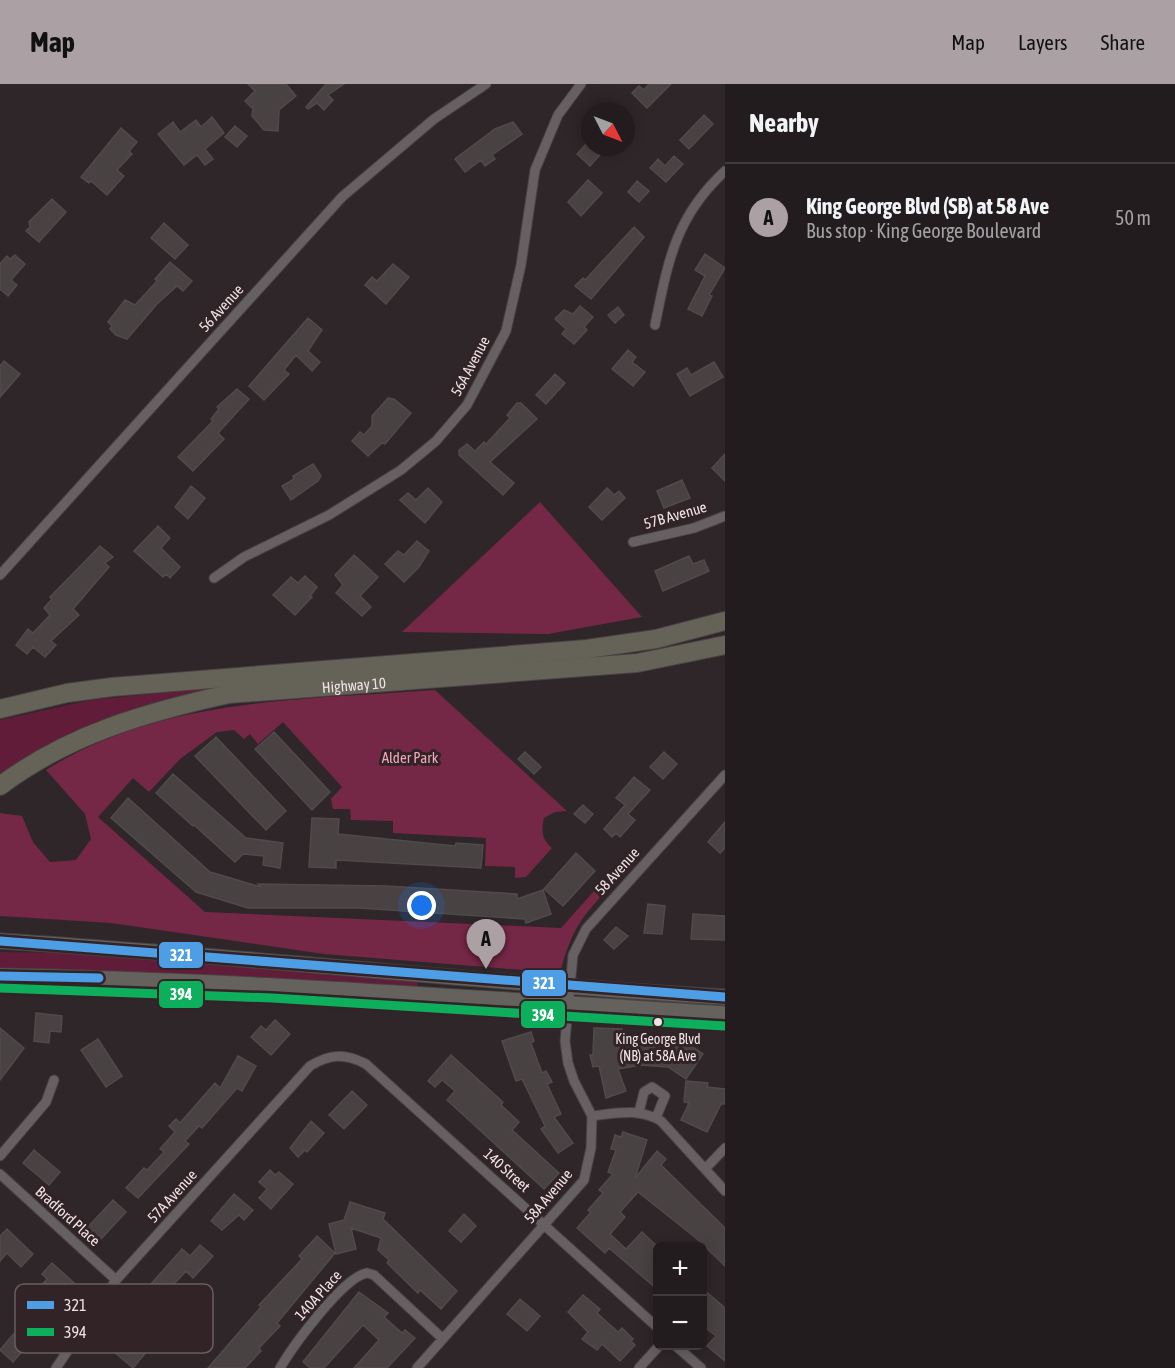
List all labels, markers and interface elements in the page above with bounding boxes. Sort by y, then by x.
text: Map [30,26,75,58]
text: Map [951,30,985,54]
text: Layers [1018,30,1068,54]
text: Share [1101,30,1145,54]
north arrow [581,102,635,156]
text: Nearby [749,108,819,138]
text: King George Blvd (SB) at 58 Ave [806,193,1049,219]
text: A [764,206,773,229]
text: 50 m [1115,206,1151,229]
text: Bus stop · King George Boulevard [806,219,1041,242]
street label: 56 Avenue [195,281,247,335]
street label: 56A Avenue [447,333,493,399]
street label: 57B Avenue [642,498,709,532]
street label: Highway 10 [321,674,386,695]
park label: Alder Park [382,749,439,766]
street label: 58 Avenue [591,844,643,898]
your location [407,891,436,920]
pin: A [466,920,506,969]
line badge: 321 [158,941,204,969]
text: 321 [170,946,193,964]
line badge: 321 [521,969,567,997]
text: 321 [533,974,556,992]
line badge: 394 [158,980,204,1009]
text: 394 [170,985,193,1003]
line badge: 394 [520,1000,566,1029]
text: 394 [532,1006,555,1024]
marker: King George Blvd (NB) at 58A Ave [652,1016,664,1028]
place label: King George Blvd (NB) at 58A Ave [615,1031,701,1064]
street label: 140 Street [480,1145,534,1195]
street label: 58A Avenue [521,1165,576,1226]
street label: 57A Avenue [144,1166,200,1226]
street label: Bradford Place [32,1183,104,1249]
map controls [653,1242,707,1350]
button: + [653,1242,707,1296]
street label: 140A Place [291,1266,345,1323]
legend [15,1284,213,1353]
text: 321 [64,1296,87,1314]
button: − [653,1296,707,1350]
text: 394 [64,1323,87,1341]

